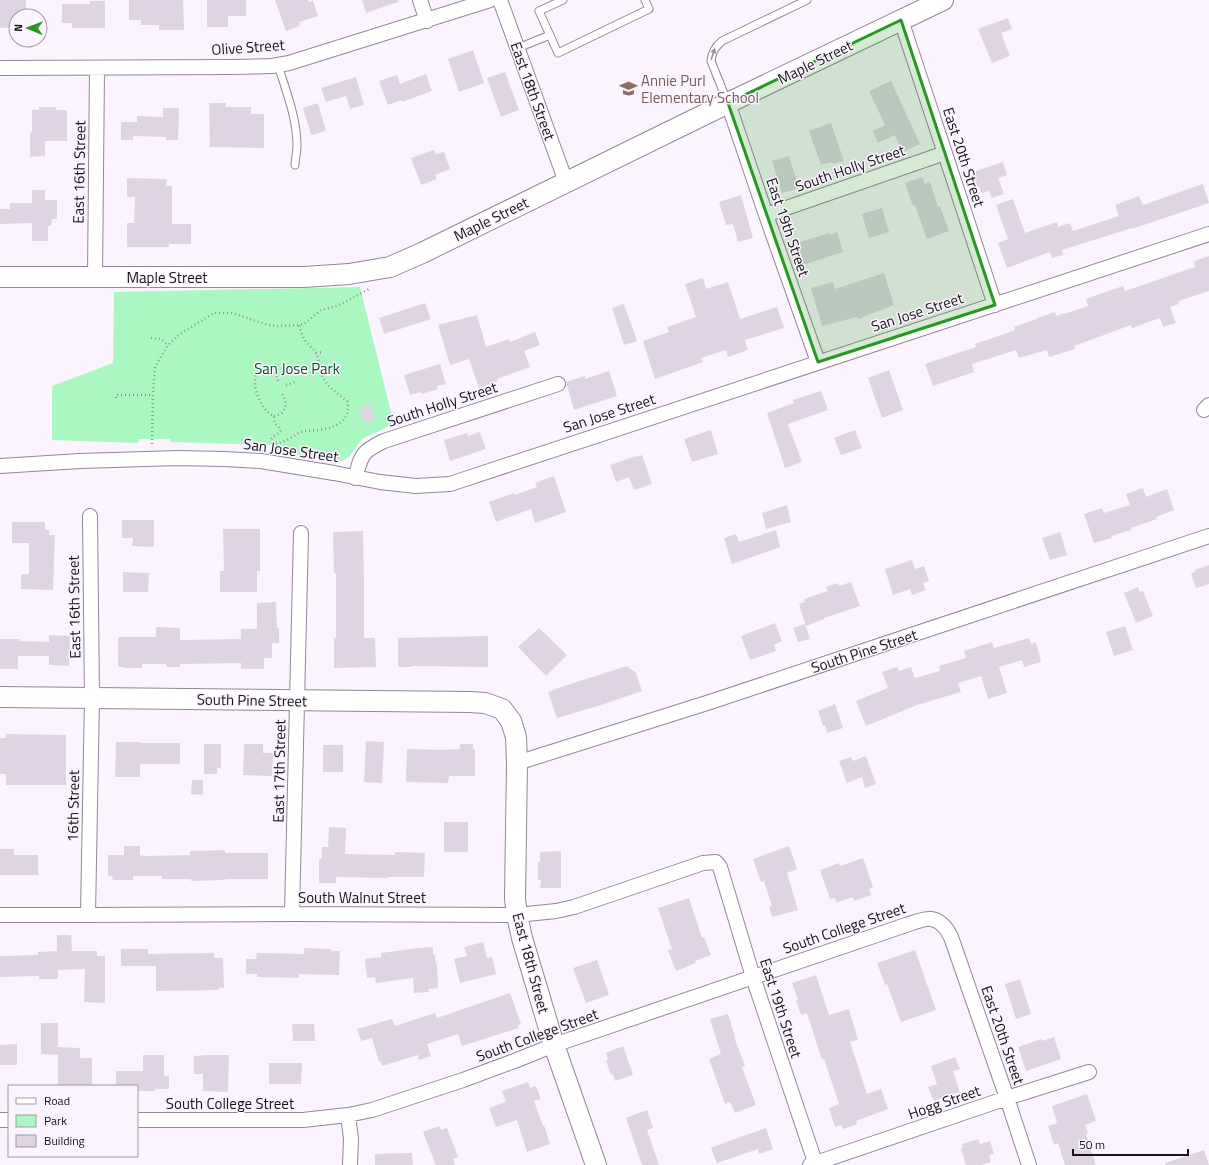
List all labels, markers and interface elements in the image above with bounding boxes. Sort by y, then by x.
north arrow [8,8,48,48]
text: N [10,24,26,32]
street label: Olive Street [211,33,286,61]
street label: Maple Street [774,34,857,90]
street label: East 18th Street [505,38,562,144]
one-way arrow [711,47,717,59]
place label: Annie Purl Elementary School [641,69,759,109]
school or university icon: Annie Purl Elementary School [618,79,638,99]
street label: East 20th Street [937,104,991,210]
street label: East 16th Street [67,119,91,224]
street label: South Holly Street [792,138,909,198]
street label: East 19th Street [760,174,816,280]
street label: Maple Street [450,191,533,247]
street label: Maple Street [126,266,208,289]
street label: San Jose Street [868,286,967,338]
park label: San Jose Park [254,357,340,380]
street label: South Holly Street [384,375,501,433]
street label: San Jose Street [560,387,659,439]
street label: San Jose Street [242,432,341,468]
street label: East 16th Street [62,554,86,659]
street label: South Pine Street [808,623,921,679]
street label: South Pine Street [197,688,308,712]
street label: East 17th Street [267,718,291,823]
street label: 16th Street [61,769,85,842]
street label: South Walnut Street [298,886,427,909]
street label: South College Street [780,896,909,960]
street label: East 18th Street [507,910,556,1017]
street label: East 19th Street [754,955,808,1061]
street label: East 20th Street [975,982,1031,1088]
street label: South College Street [473,1002,602,1068]
street label: Hogg Street [905,1079,984,1125]
legend [8,1085,138,1157]
text: Road [44,1091,70,1110]
street label: South College Street [166,1092,295,1115]
text: Park [44,1111,67,1130]
text: Building [44,1131,85,1150]
scale bar [1073,1131,1188,1157]
text: 50 m [1079,1135,1105,1154]

